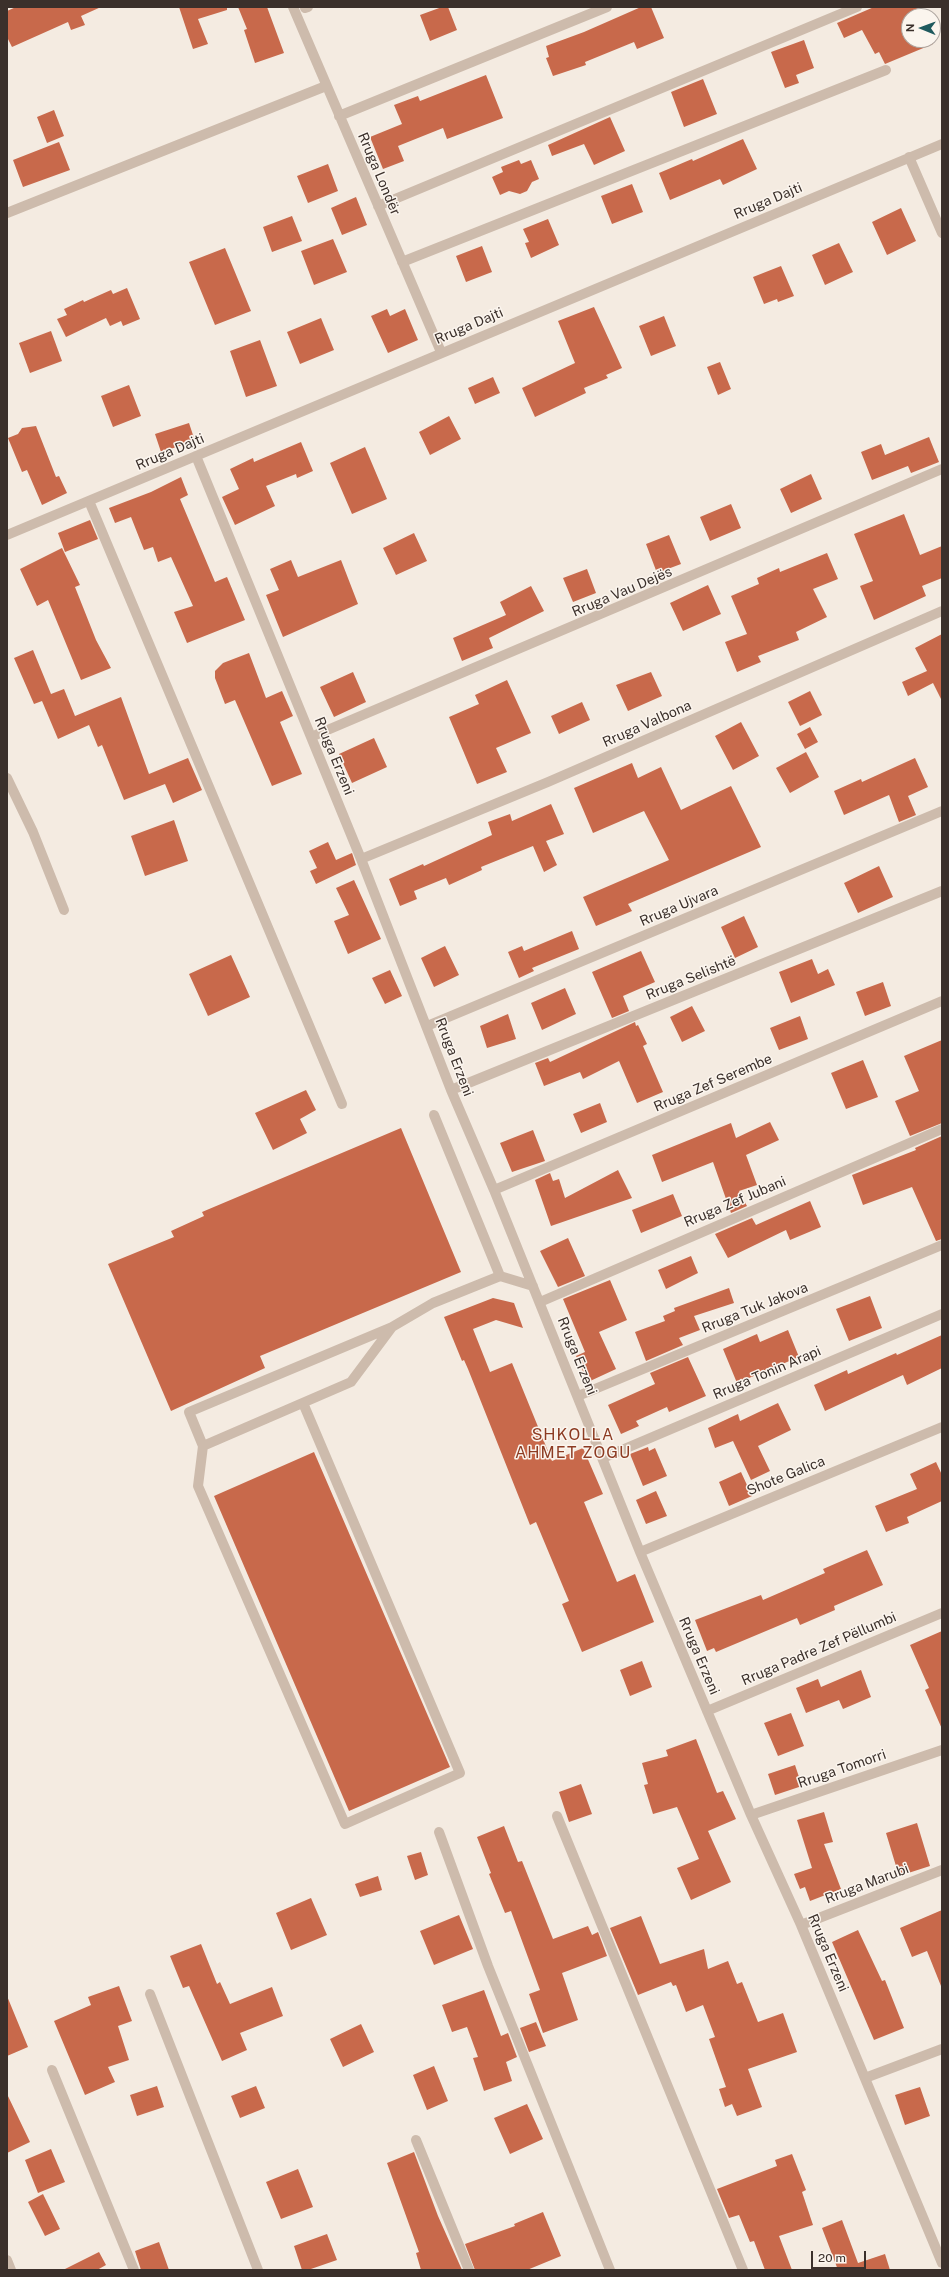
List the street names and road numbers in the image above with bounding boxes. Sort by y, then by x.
street label: Rruga Londër [354,130,404,218]
street label: Rruga Dajti [731,179,805,223]
street label: Rruga Dajti [432,304,506,348]
street label: Rruga Dajti [133,430,207,474]
street label: Rruga Vau Dejës [569,563,675,621]
street label: Rruga Valbona [600,697,694,751]
street label: Rruga Erzeni [311,714,357,798]
street label: Rruga Ujvara [637,882,721,930]
street label: Rruga Selishtë [644,952,738,1004]
street label: Rruga Erzeni [431,1015,477,1099]
street label: Rruga Zef Serembe [651,1050,775,1116]
street label: Rruga Zef Jubani [681,1173,789,1231]
street label: Rruga Tuk Jakova [700,1279,810,1337]
street label: Rruga Erzeni [554,1314,600,1398]
street label: Rruga Tonin Arapi [710,1343,824,1403]
street label: Shote Galica [745,1453,827,1499]
street label: Rruga Padre Zef Pëllumbi [739,1609,899,1689]
street label: Rruga Erzeni [675,1615,723,1697]
street label: Rruga Tomorri [796,1746,888,1792]
street label: Rruga Marubi [823,1860,911,1908]
street label: Rruga Erzeni [804,1912,852,1994]

